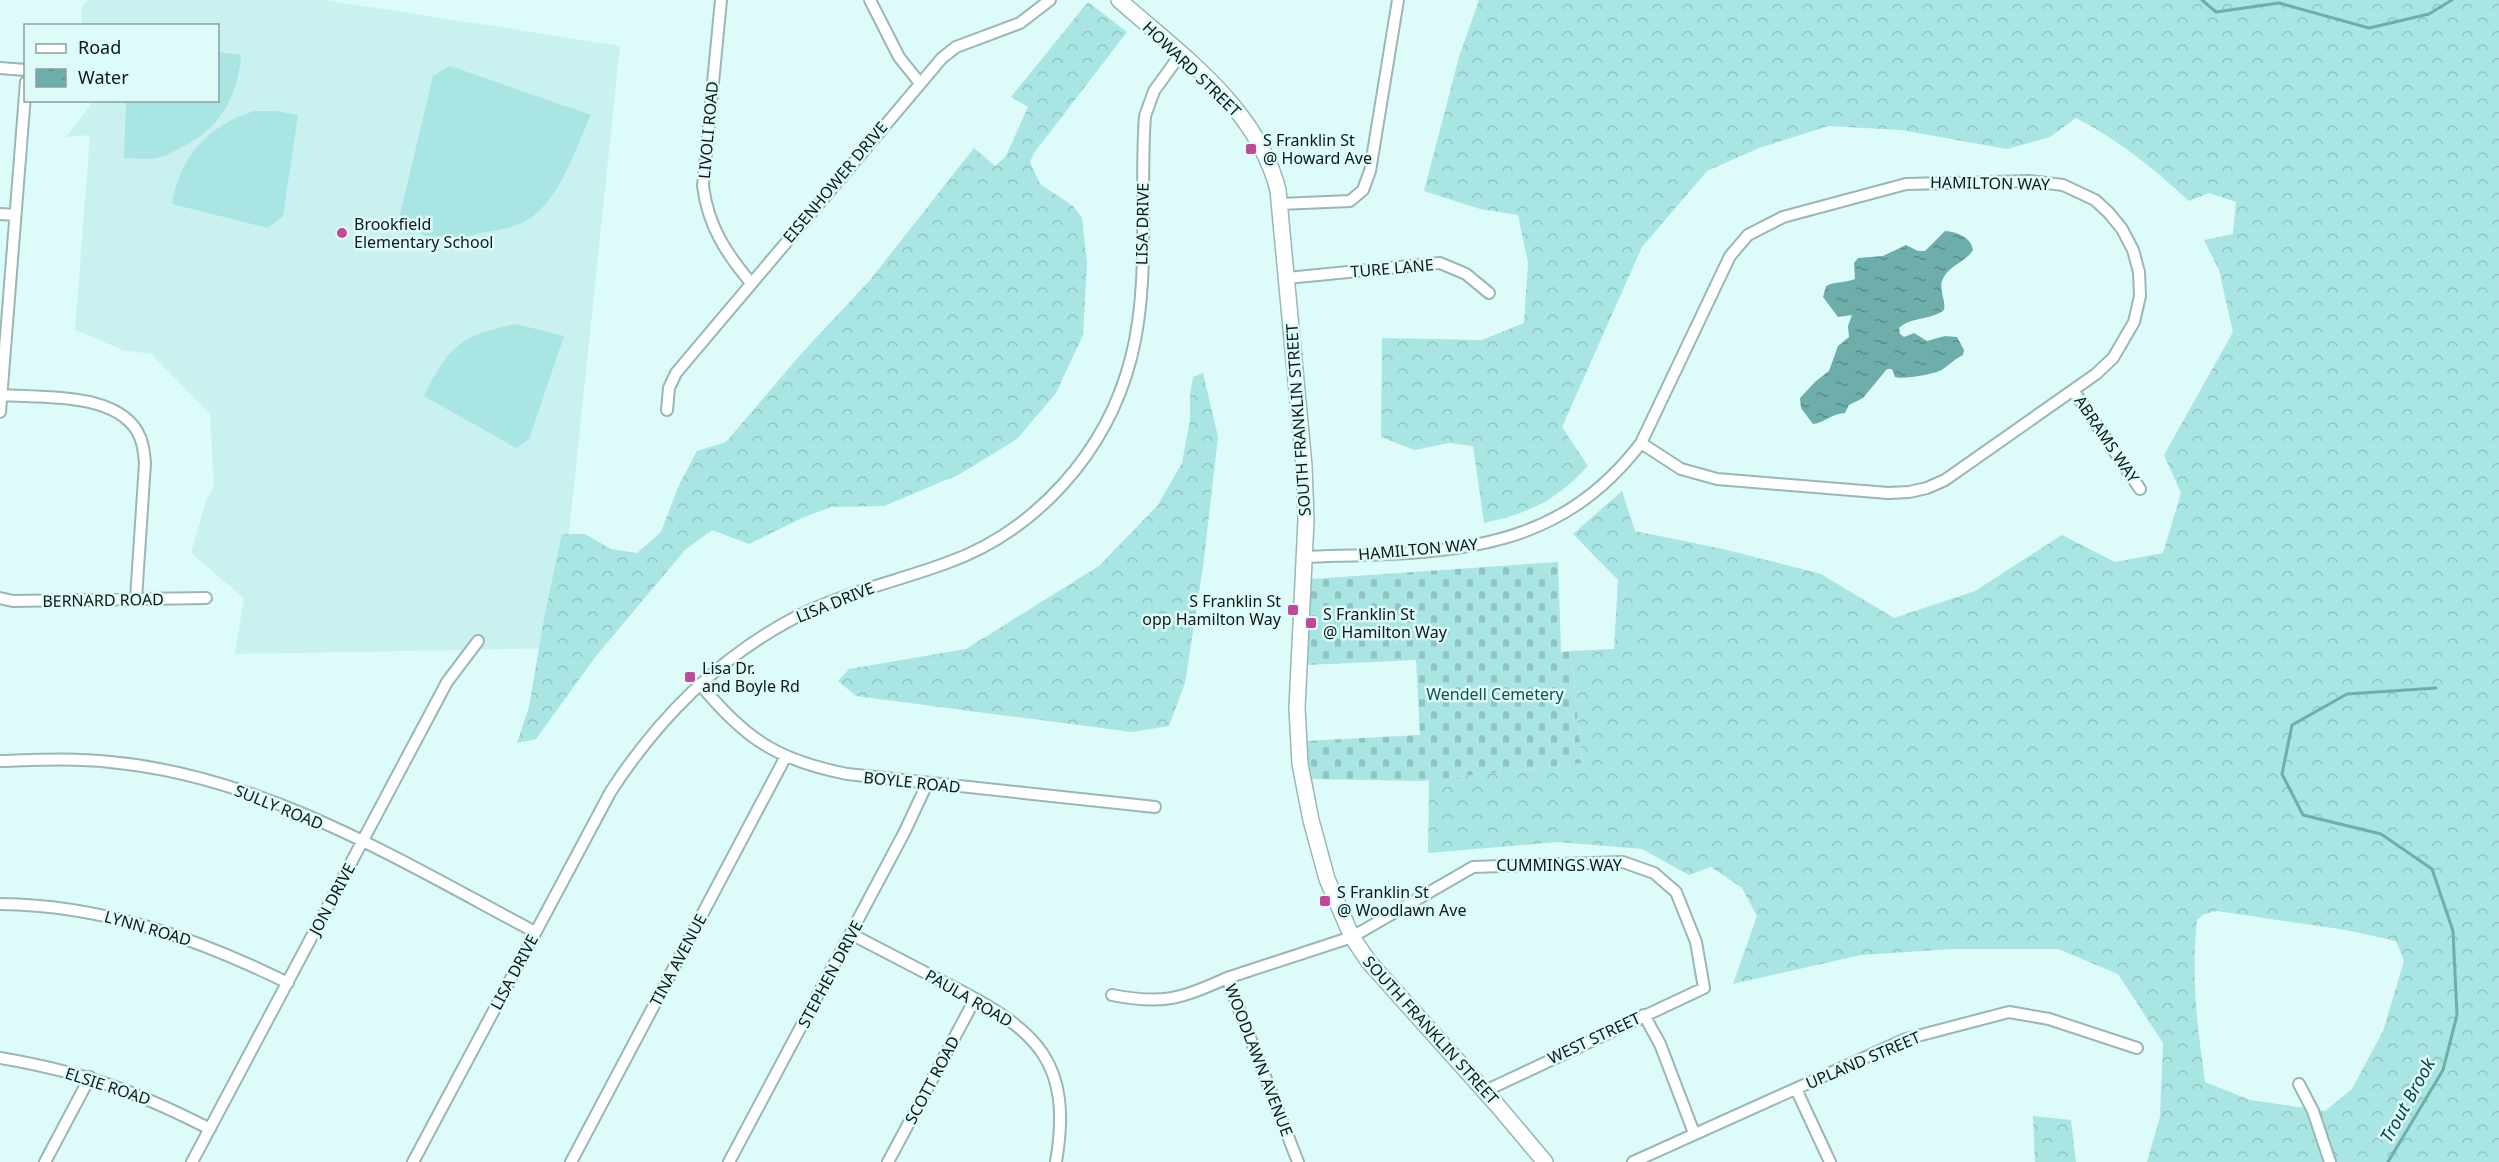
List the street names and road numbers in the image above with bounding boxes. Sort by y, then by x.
street label: HOWARD STREET [1138,16,1246,122]
street label: LIVOLI ROAD [693,80,723,180]
street label: EISENHOWER DRIVE [778,117,892,247]
street label: HAMILTON WAY [1930,171,2051,195]
street label: LISA DRIVE [1130,183,1154,265]
street label: TURE LANE [1350,253,1434,283]
street label: SOUTH FRANKLIN STREET [1280,323,1316,517]
street label: ABRAMS WAY [2070,391,2145,488]
street label: HAMILTON WAY [1357,533,1480,565]
street label: LISA DRIVE [793,576,877,628]
street label: BERNARD ROAD [42,588,164,612]
street label: BOYLE ROAD [862,766,962,798]
street label: SULLY ROAD [231,779,327,835]
street label: CUMMINGS WAY [1496,854,1623,876]
street label: JON DRIVE [303,859,360,941]
street label: LYNN ROAD [102,905,194,951]
street label: TINA AVENUE [644,910,712,1010]
street label: STEPHEN DRIVE [792,916,868,1032]
street label: LISA DRIVE [485,930,543,1014]
street label: SOUTH FRANKLIN STREET [1358,951,1504,1109]
street label: PAULA ROAD [921,964,1017,1032]
street label: WOODLAWN AVENUE [1220,981,1298,1139]
street label: WEST STREET [1544,1007,1644,1069]
street label: UPLAND STREET [1802,1026,1924,1094]
street label: SCOTT ROAD [900,1032,964,1128]
street label: ELSIE ROAD [62,1062,154,1110]

